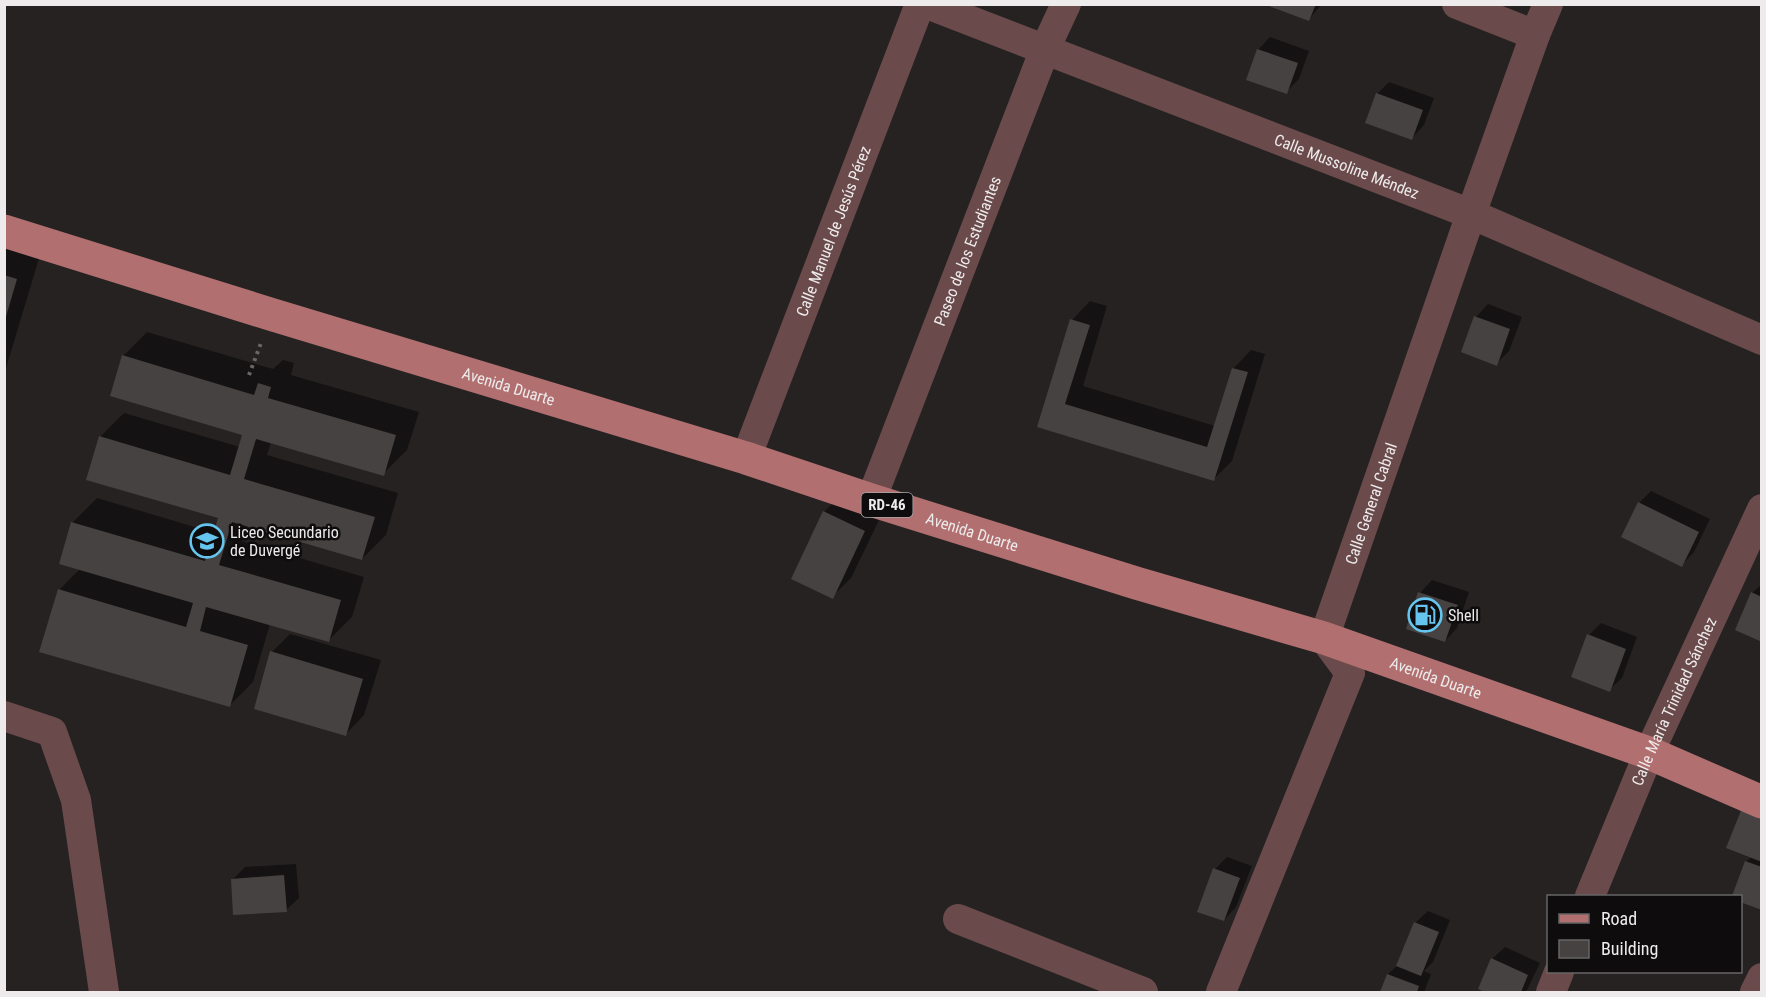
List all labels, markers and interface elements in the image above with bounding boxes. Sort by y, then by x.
street label: Calle Mussoline Méndez [1272,130,1422,203]
street label: Calle Manuel de Jesús Pérez [792,143,874,319]
street label: Paseo de los Estudiantes [930,173,1005,328]
street label: Avenida Duarte [460,363,557,409]
street label: Calle General Cabral [1341,440,1400,567]
road number: RD-46 [862,493,912,517]
street label: Avenida Duarte [924,508,1021,555]
school or university icon: Liceo Secundario de Duvergé [189,523,225,559]
place label: Liceo Secundario de Duvergé [230,523,339,560]
fuel station icon: Shell [1407,597,1443,633]
place label: Shell [1448,606,1479,625]
street label: Calle María Trinidad Sánchez [1627,614,1720,788]
street label: Avenida Duarte [1387,653,1484,703]
legend [1547,895,1742,973]
text: Road [1601,908,1637,929]
text: Building [1601,938,1658,959]

